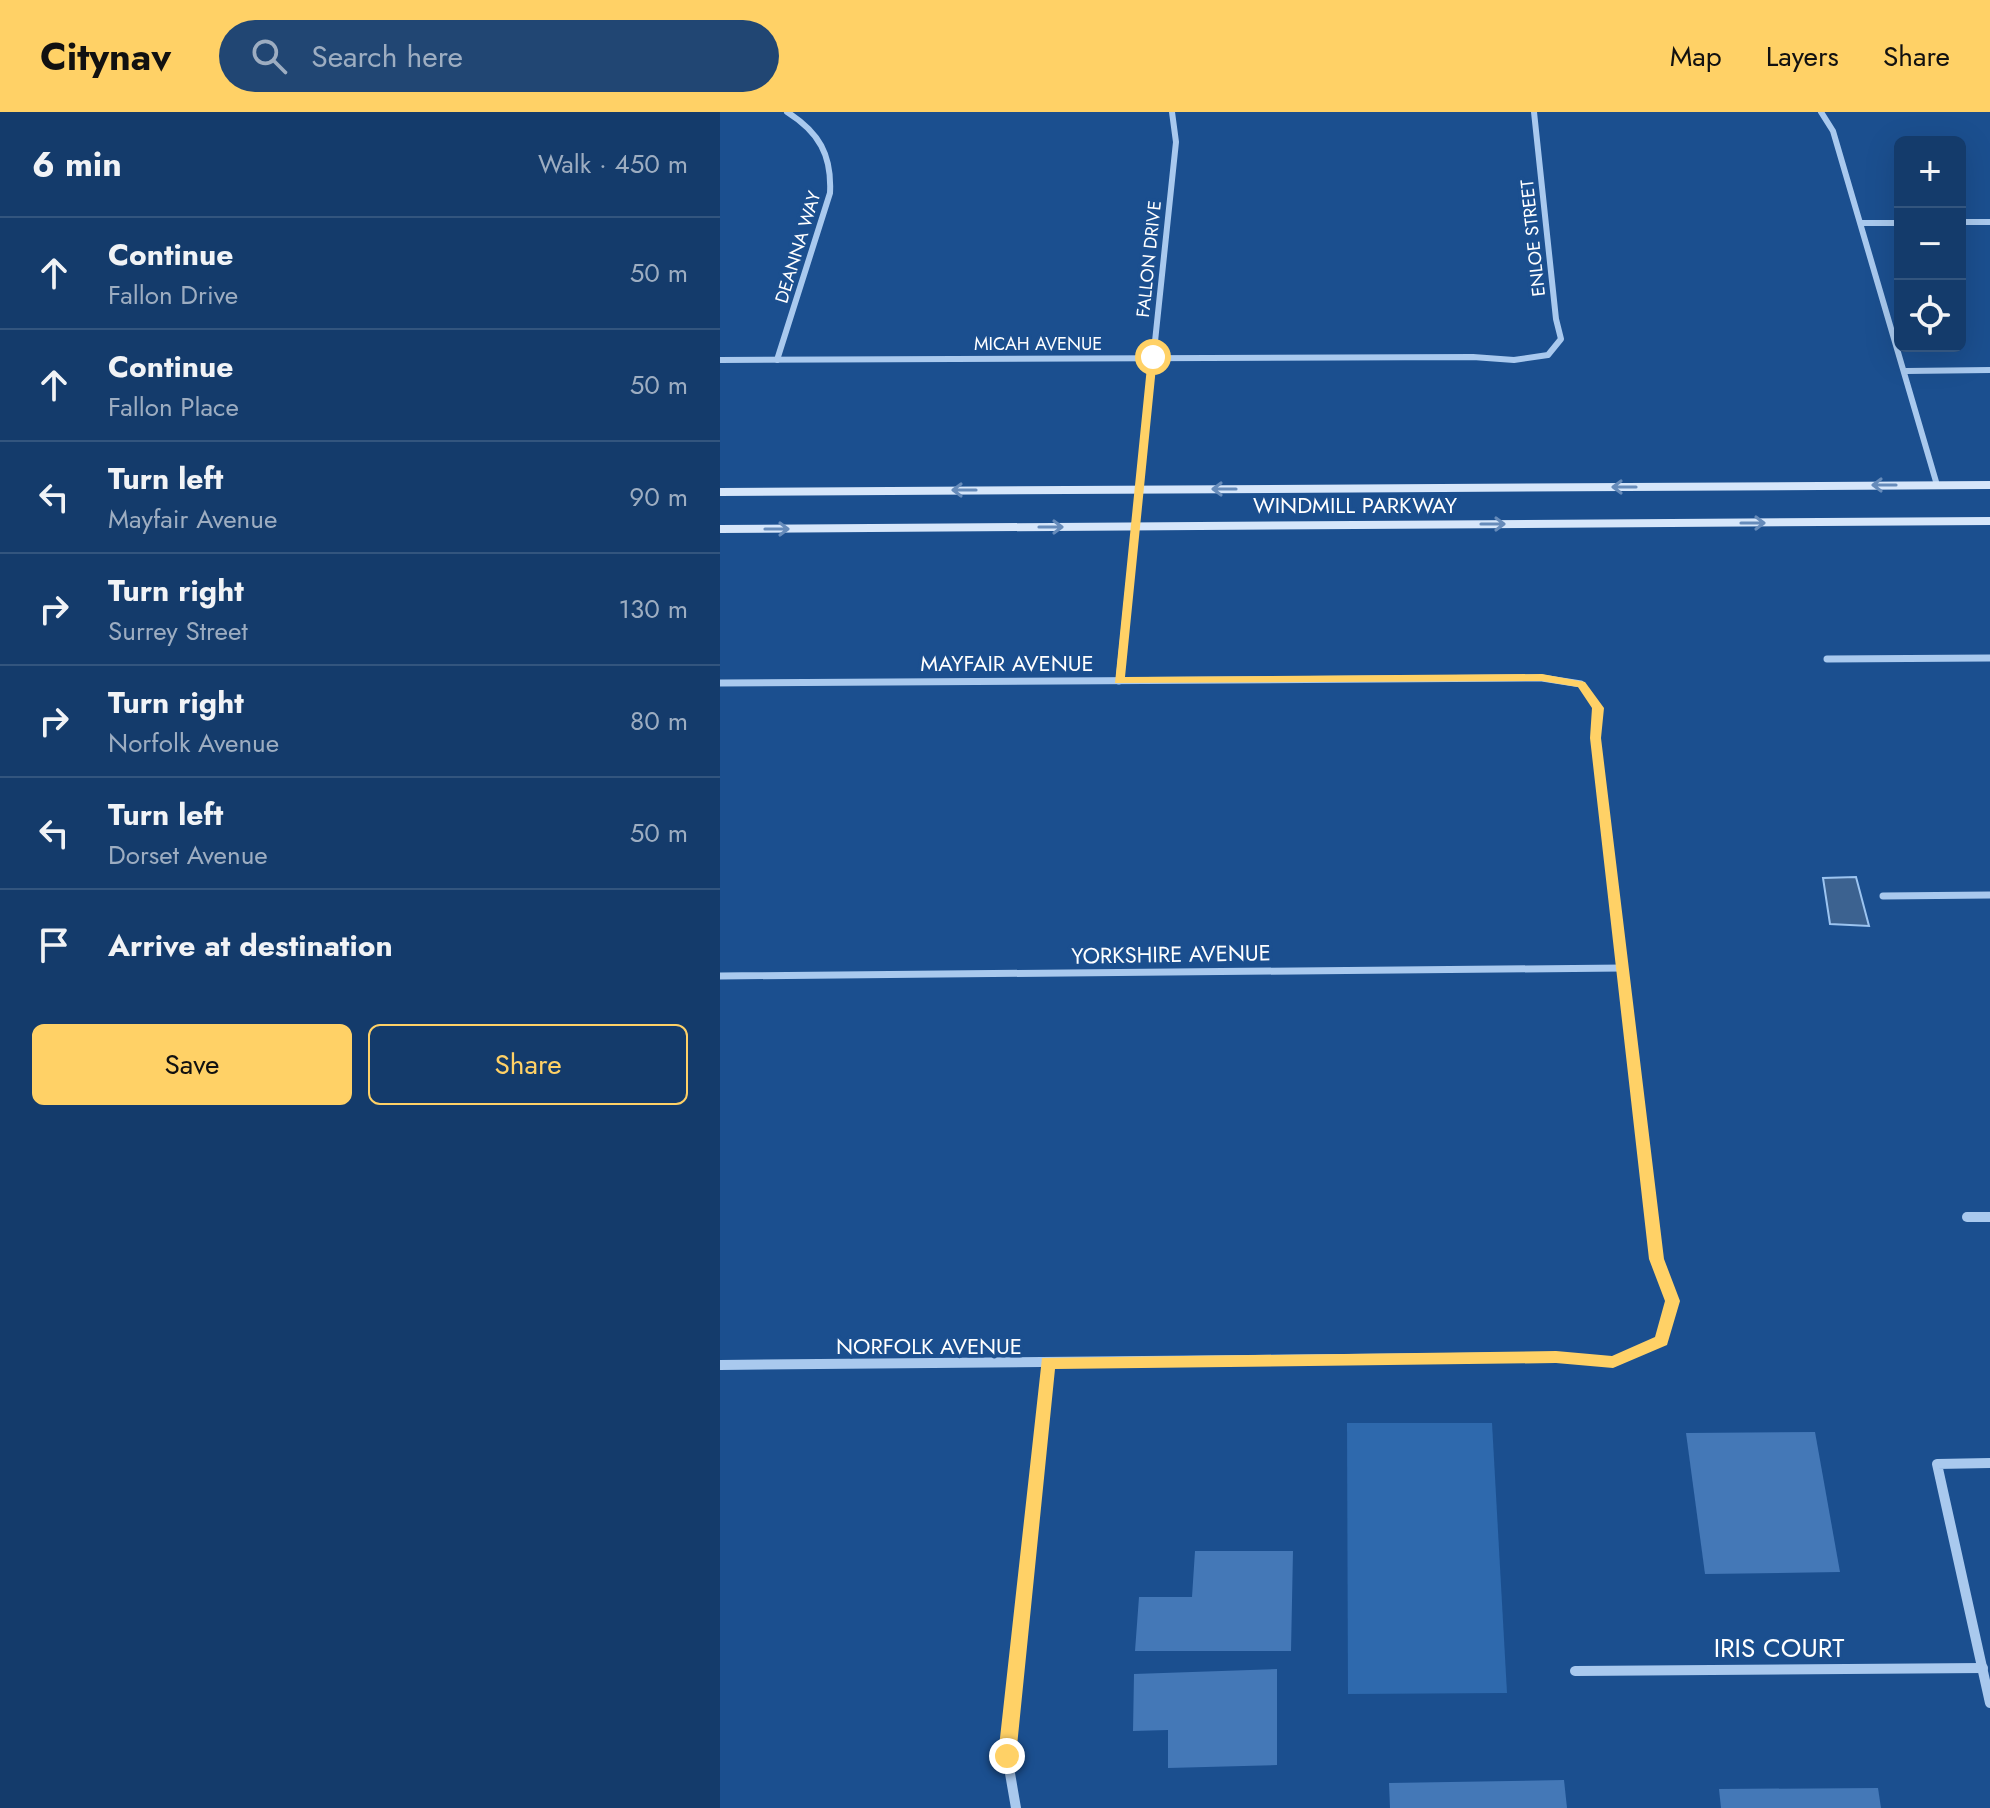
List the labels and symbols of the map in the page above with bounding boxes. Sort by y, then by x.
street label: ENLOE STREET [1514,178,1552,298]
street label: DEANNA WAY [769,187,828,306]
street label: FALLON DRIVE [1130,199,1168,319]
street label: MICAH AVENUE [974,331,1102,357]
route start [1135,339,1171,375]
one-way arrow [1871,477,1898,493]
one-way arrow [1611,479,1638,495]
one-way arrow [1211,481,1238,497]
one-way arrow [951,483,978,498]
street label: WINDMILL PARKWAY [1253,489,1458,521]
one-way arrow [1739,515,1766,531]
one-way arrow [1479,516,1506,532]
one-way arrow [1037,519,1064,535]
one-way arrow [763,521,790,536]
street label: MAYFAIR AVENUE [920,647,1094,679]
street label: YORKSHIRE AVENUE [1071,936,1271,972]
street label: NORFOLK AVENUE [836,1330,1022,1362]
street label: IRIS COURT [1714,1629,1844,1667]
route end [989,1738,1025,1774]

